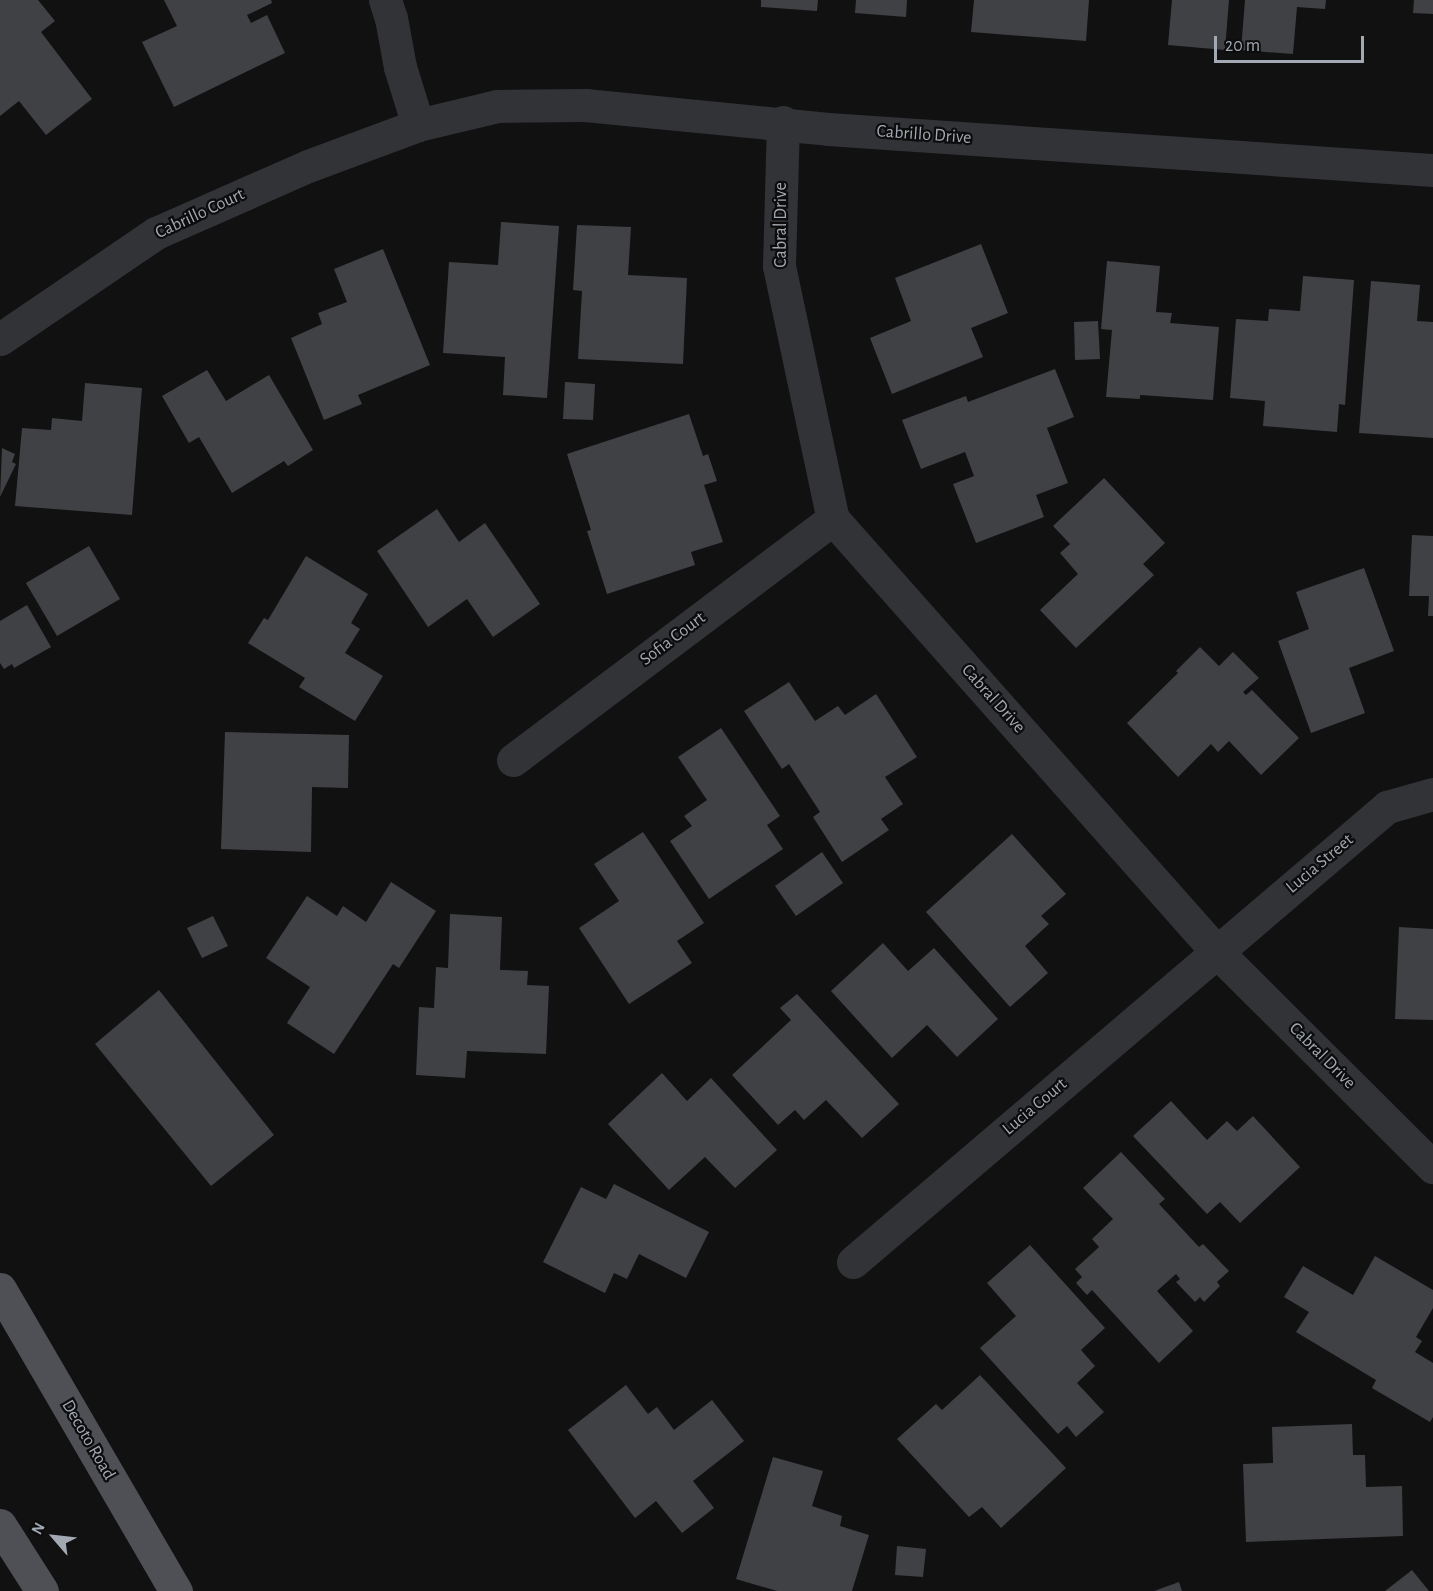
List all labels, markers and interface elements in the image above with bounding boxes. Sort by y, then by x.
scale bar [1217,24,1367,62]
text: 20 m [1225,37,1260,55]
street label: Cabrillo Drive [876,121,972,149]
street label: Cabral Drive [770,182,792,268]
street label: Cabrillo Court [152,184,248,244]
street label: Sofia Court [636,607,710,671]
street label: Cabral Drive [956,660,1030,738]
street label: Lucia Street [1282,830,1358,898]
street label: Cabral Drive [1284,1018,1360,1094]
street label: Lucia Court [998,1074,1072,1140]
street label: Decoto Road [56,1396,120,1484]
north arrow [24,1507,84,1567]
text: N [28,1520,48,1537]

